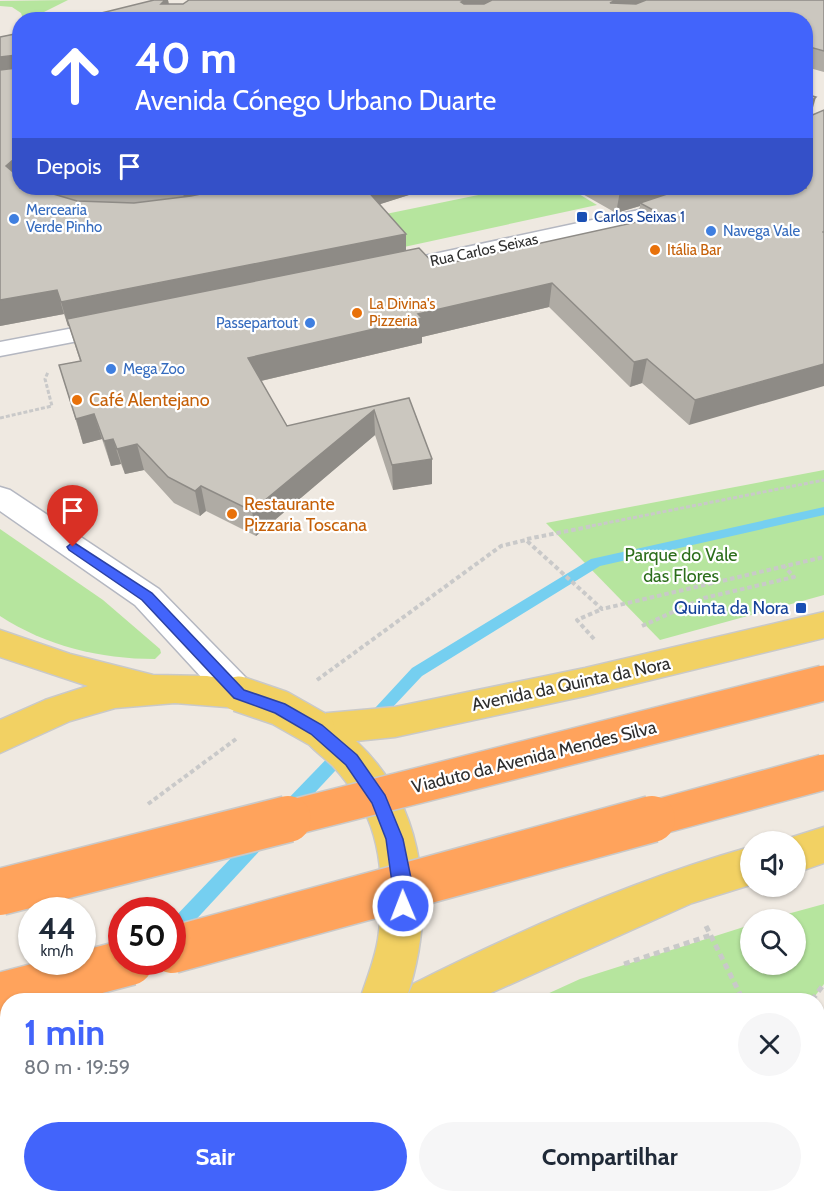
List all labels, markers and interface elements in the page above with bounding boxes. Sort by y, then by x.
text: 40 m [135,32,237,84]
icon: ahead [36,36,114,114]
text: Avenida Cónego Urbano Duarte [135,84,496,117]
icon: arrive [113,150,146,183]
text: Depois [36,153,101,180]
place label: Mercearia Verde Pinho [26,201,102,236]
place label: Carlos Seixas 1 [594,208,685,226]
marker: Carlos Seixas 1 [575,210,589,224]
marker: Mercearia Verde Pinho [7,212,21,226]
place label: Navega Vale [723,222,801,240]
marker: Navega Vale [704,224,718,238]
street label: Rua Carlos Seixas [428,230,540,270]
place label: Itália Bar [667,241,721,259]
marker: Itália Bar [648,243,662,257]
place label: La Divina's Pizzeria [369,295,436,330]
marker: La Divina's Pizzeria [350,306,364,320]
place label: Passepartout [216,314,298,332]
marker: Passepartout [303,316,317,330]
place label: Mega Zoo [123,360,185,378]
marker: Mega Zoo [104,362,118,376]
place label: Café Alentejano [89,389,210,411]
marker: Café Alentejano [70,393,84,407]
pin [47,485,98,547]
place label: Restaurante Pizzaria Toscana [244,493,367,536]
icon: arrive [56,494,89,527]
marker: Restaurante Pizzaria Toscana [225,507,239,521]
park label: Parque do Vale das Flores [624,544,738,587]
place label: Quinta da Nora [674,597,789,619]
marker: Quinta da Nora [794,601,808,615]
street label: Avenida da Quinta da Nora [470,652,673,716]
street label: Viaduto da Avenida Mendes Silva [409,716,659,798]
map controls [740,831,806,975]
button: sound [740,831,806,897]
position arrow [371,874,435,938]
speed limit sign: 50 [108,897,186,975]
button: search [740,909,806,975]
text: 44 [38,910,76,947]
text: km/h [41,942,73,960]
text: 1 min [24,1010,105,1054]
button: close [738,1013,801,1076]
text: 80 m · 19:59 [24,1055,130,1079]
button: Sair [24,1122,407,1191]
button: Compartilhar [419,1122,801,1191]

